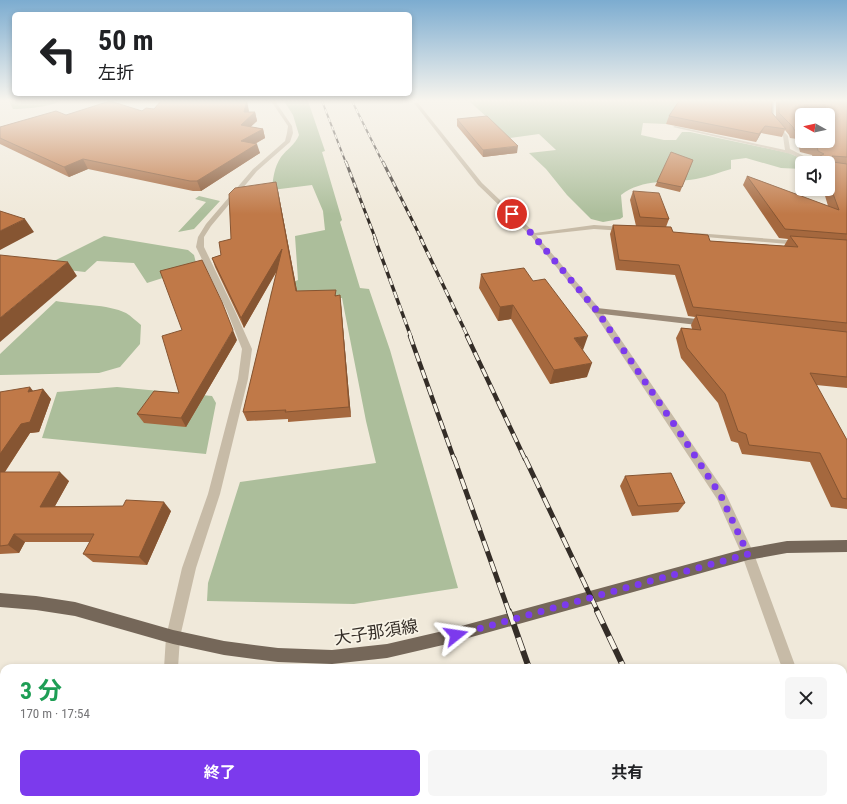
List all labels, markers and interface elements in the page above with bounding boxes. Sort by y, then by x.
text: 50 m [98,24,154,57]
icon: left [32,28,84,80]
text: 左折 [98,62,134,83]
north arrow [795,108,835,148]
map controls [795,108,835,196]
button: sound [795,156,835,196]
pin [495,197,529,231]
icon: arrive [501,203,523,225]
position arrow [435,614,477,656]
street label: 大子那須線 [332,615,420,649]
text: 3 分 [20,677,62,705]
button: close [785,677,827,719]
text: 170 m · 17:54 [20,706,90,721]
button: 終了 [20,750,420,796]
button: 共有 [428,750,827,796]

